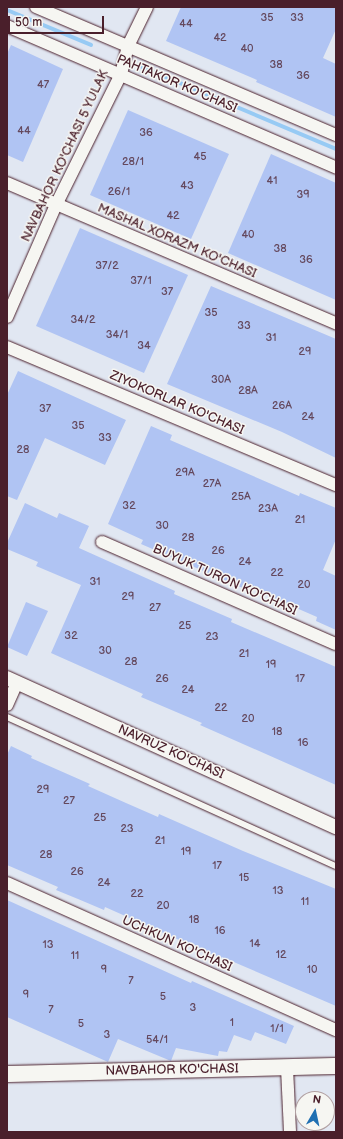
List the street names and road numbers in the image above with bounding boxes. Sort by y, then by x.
street label: PAHTAKOR KO'CHASI [114,51,240,117]
street label: NAVBAHOR KO'CHASI 5 YULAK [18,67,112,245]
street label: MASHAL XORAZM KO'CHASI [95,200,259,282]
street label: ZIYOKORLAR KO'CHASI [108,368,246,438]
street label: BUYUK TURON KO'CHASI [150,541,300,619]
street label: NAVRUZ KO'CHASI [116,722,226,782]
street label: UCHKUN KO'CHASI [119,913,235,975]
street label: NAVBAHOR KO'CHASI [105,1061,239,1079]

